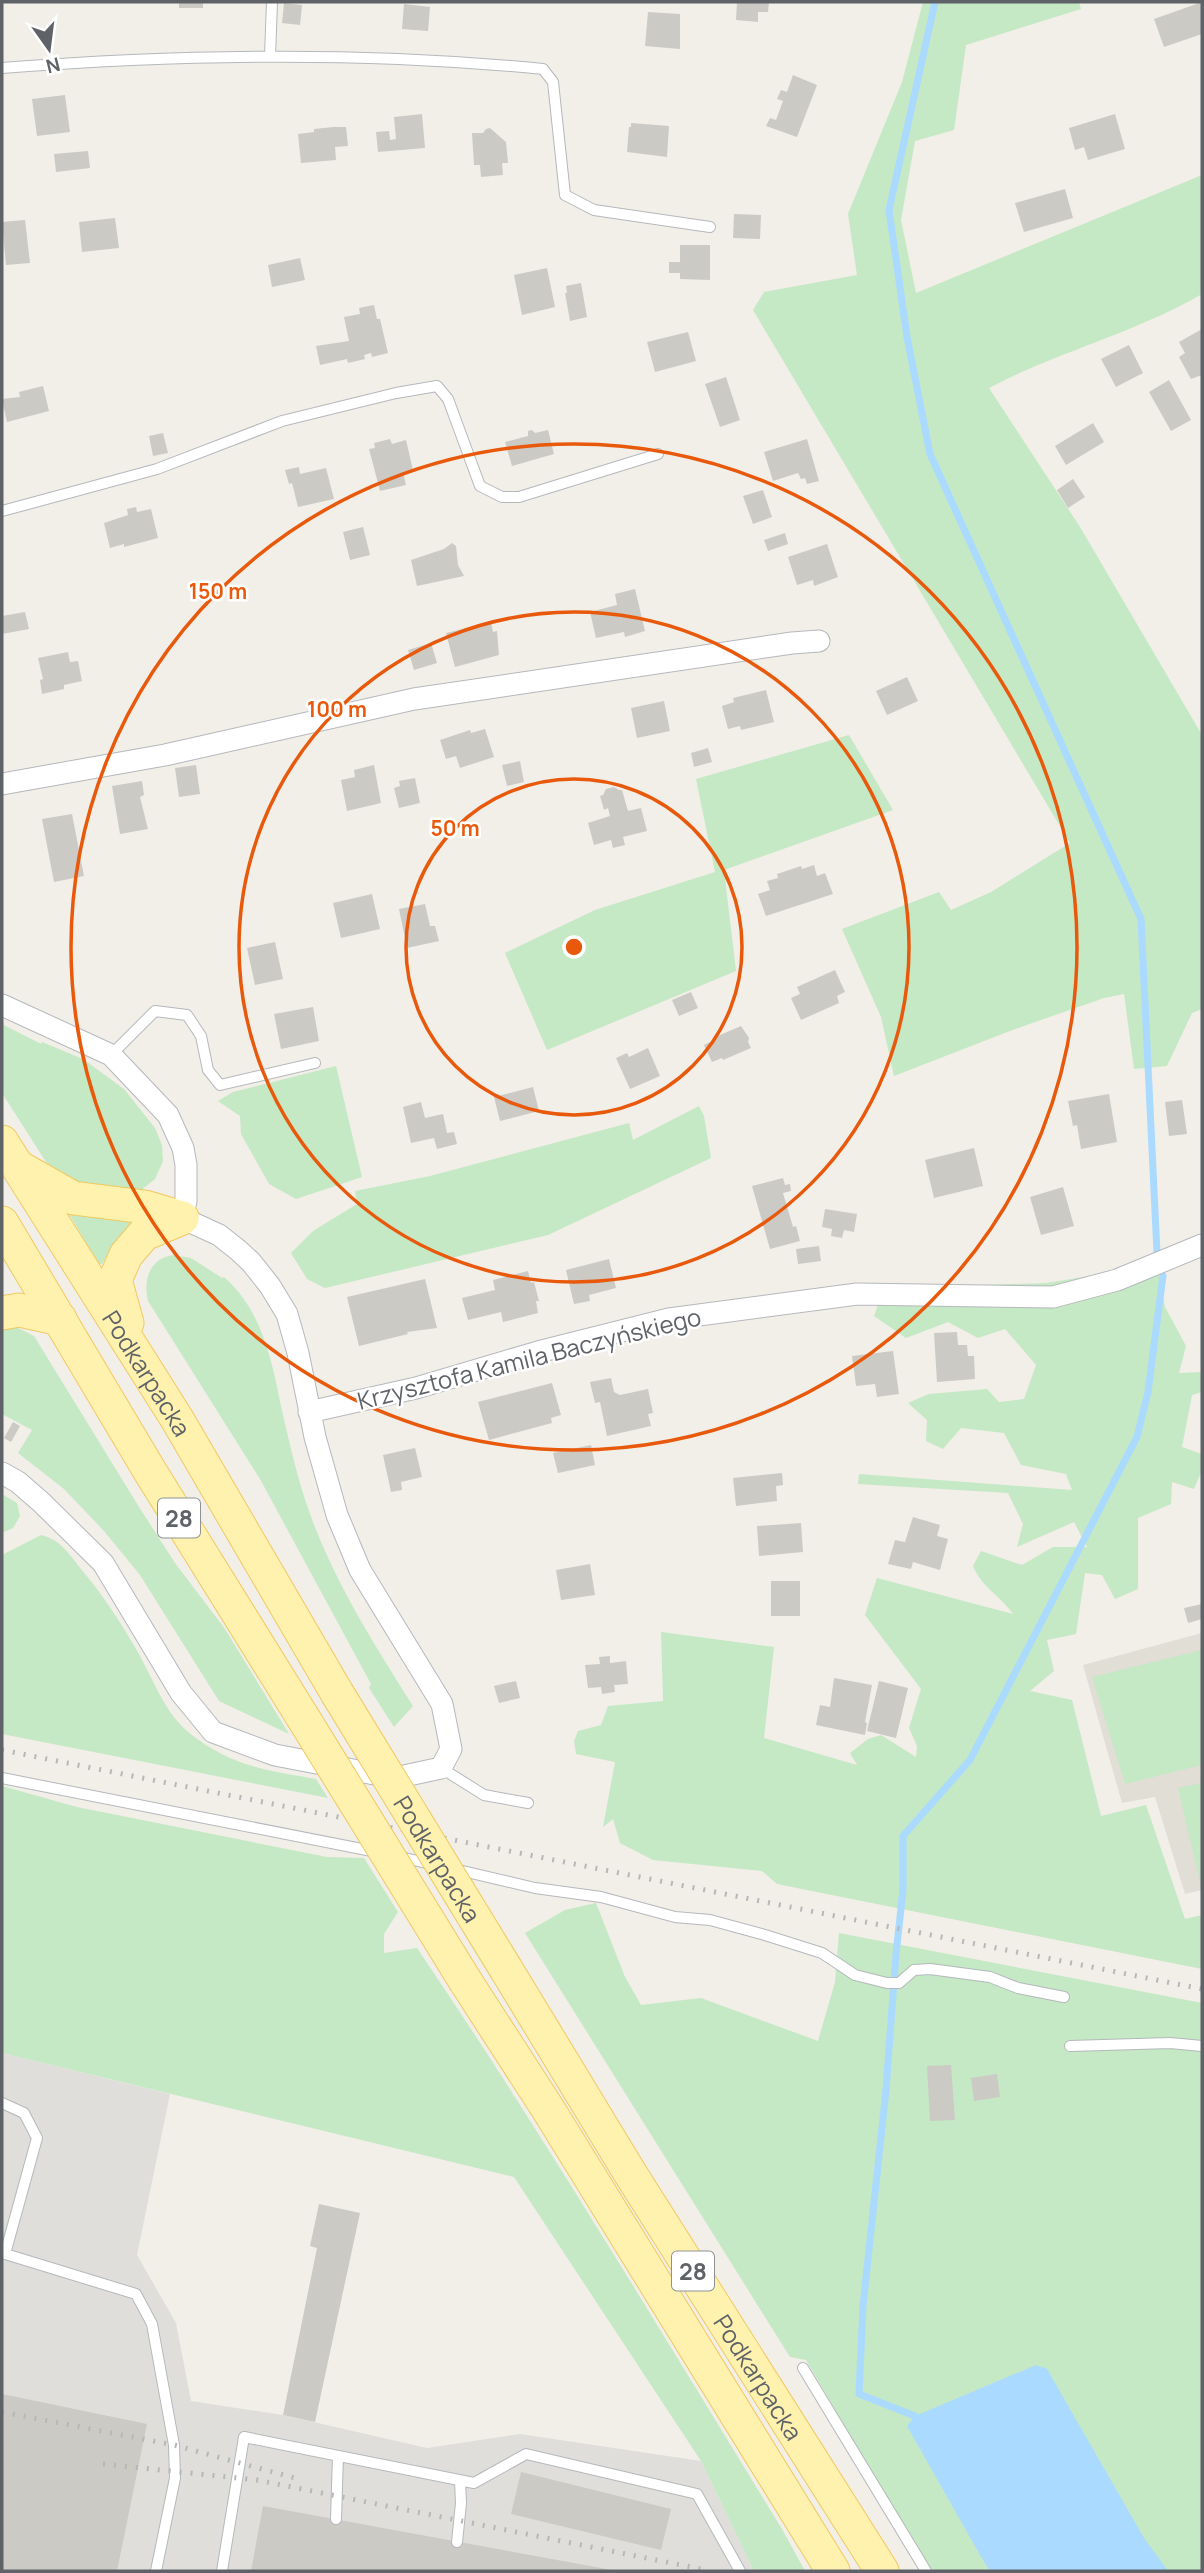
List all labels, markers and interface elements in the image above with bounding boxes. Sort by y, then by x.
north arrow [14,14,84,84]
text: N [43,51,63,80]
text: 150 m [189,577,247,605]
text: 100 m [307,695,367,723]
text: 50 m [430,814,480,842]
centre of rings [562,935,586,959]
street label: Krzysztofa Kamila Baczyńskiego [354,1299,704,1417]
street label: Podkarpacka [96,1304,200,1442]
road number: 28 [158,1498,200,1538]
street label: Podkarpacka [387,1789,490,1928]
road number: 28 [672,2252,714,2290]
street label: Podkarpacka [707,2308,811,2446]

